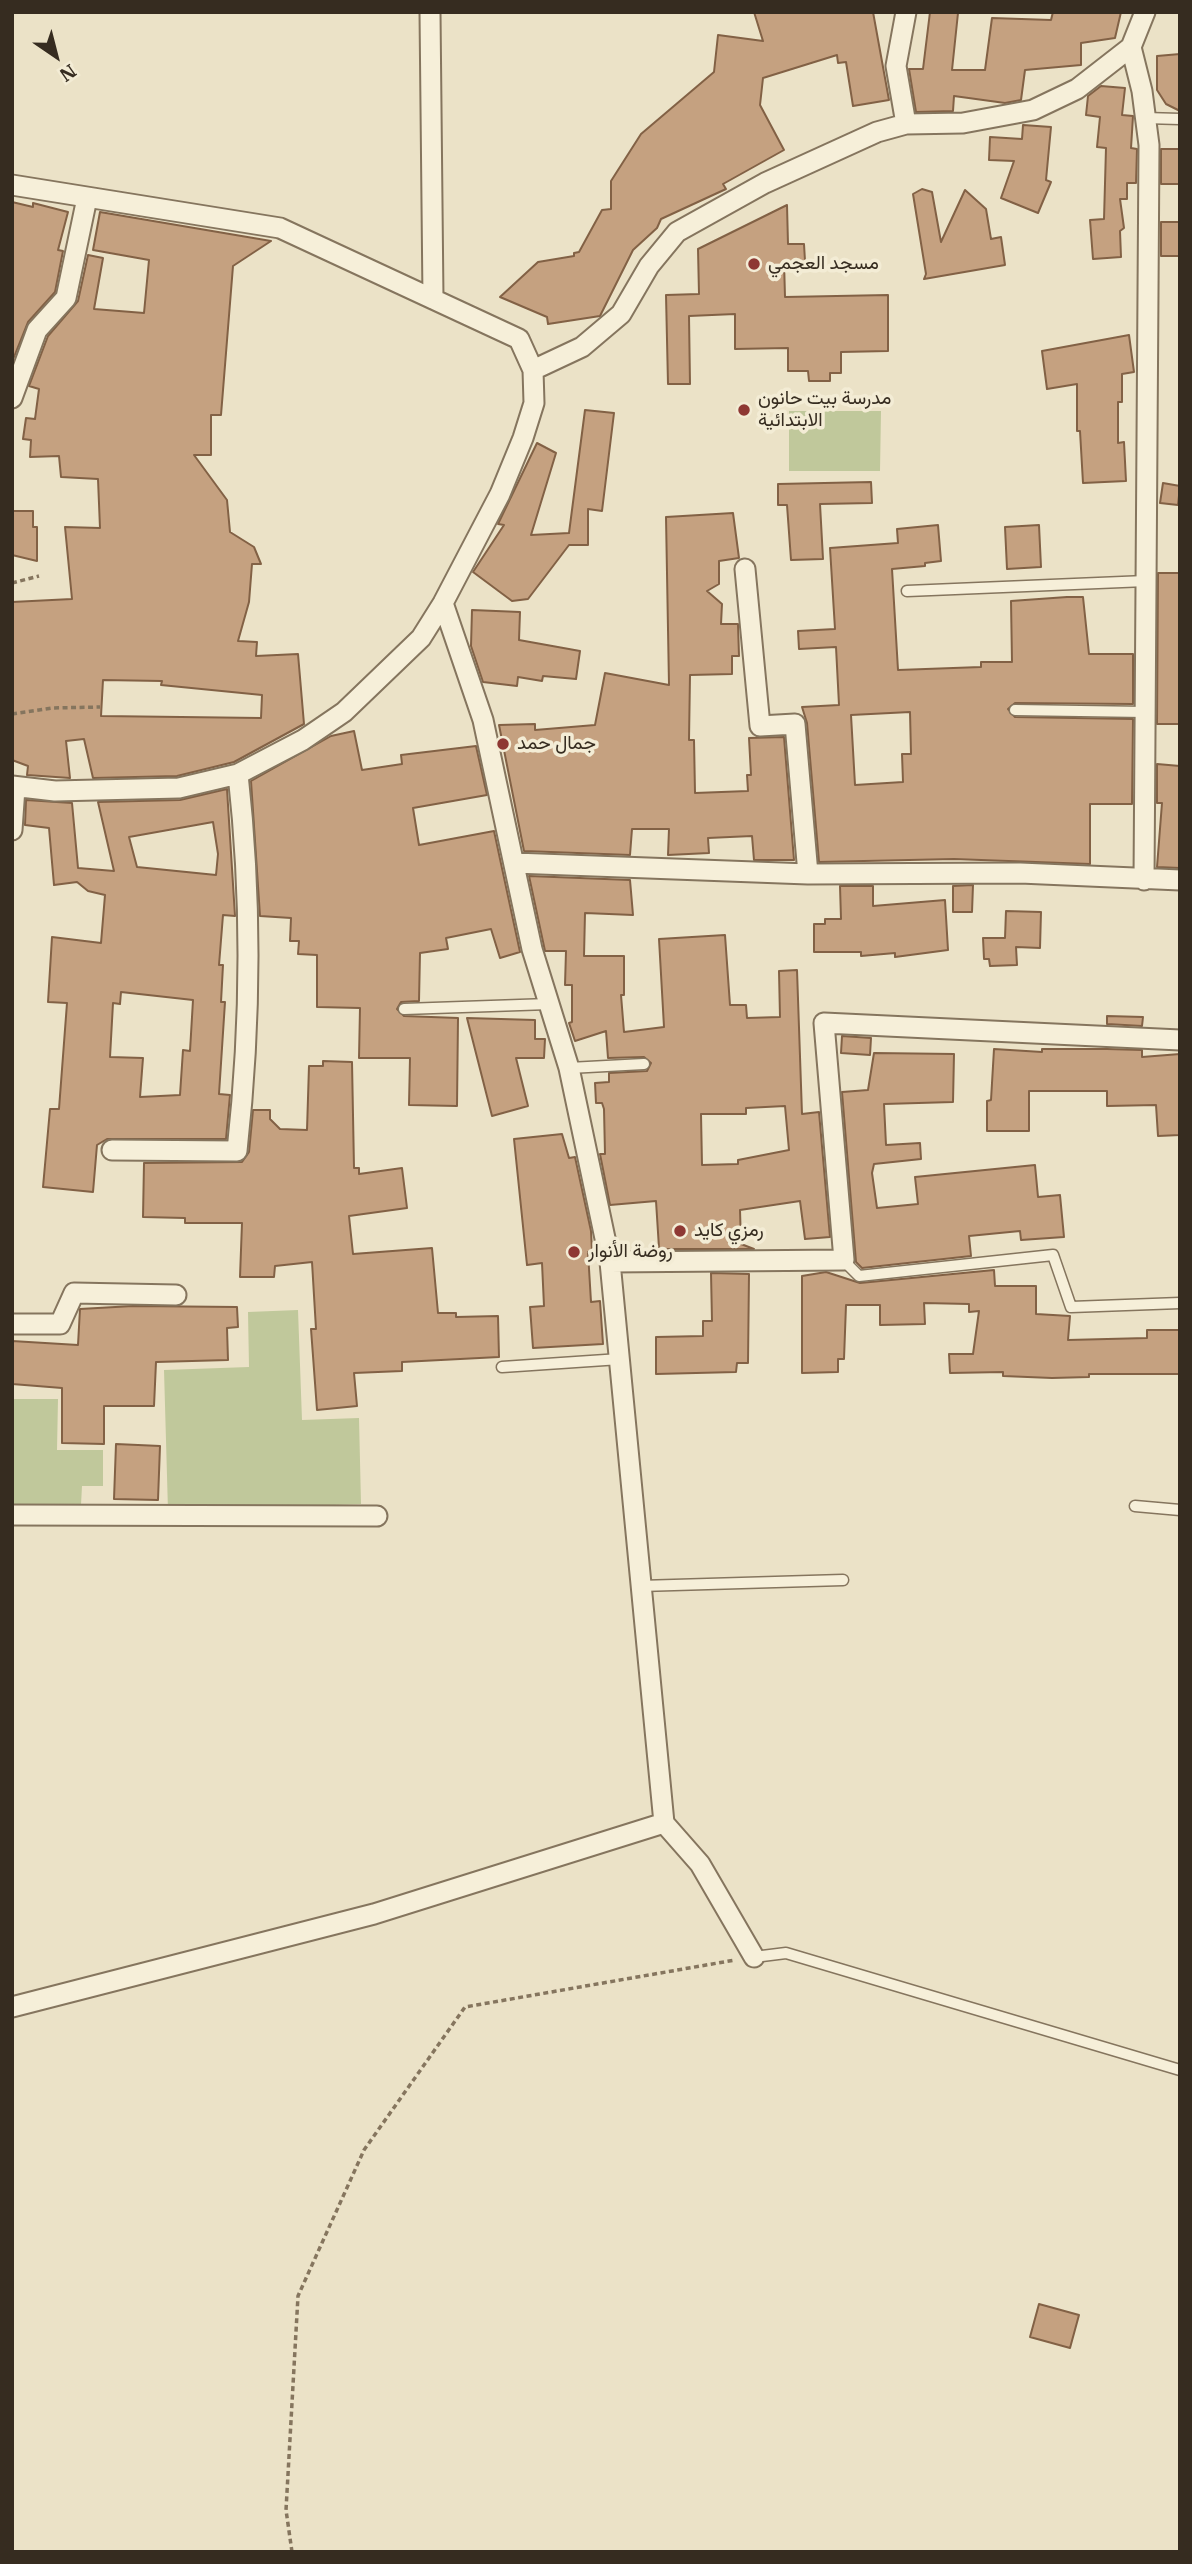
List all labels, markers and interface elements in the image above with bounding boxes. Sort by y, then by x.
north arrow [21,21,91,91]
text: N [55,59,81,87]
place label: مسجد العجمي [768,253,879,275]
marker: مسجد العجمي [746,256,762,272]
place label: مدرسة بيت حانون الابتدائية [758,388,891,432]
marker: مدرسة بيت حانون الابتدائية [736,402,752,418]
place label: جمال حمد [517,733,596,755]
marker: جمال حمد [495,736,511,752]
place label: رمزي كايد [694,1220,764,1242]
marker: رمزي كايد [672,1223,688,1239]
place label: روضة الأنوار [588,1241,673,1263]
marker: روضة الأنوار [566,1244,582,1260]

